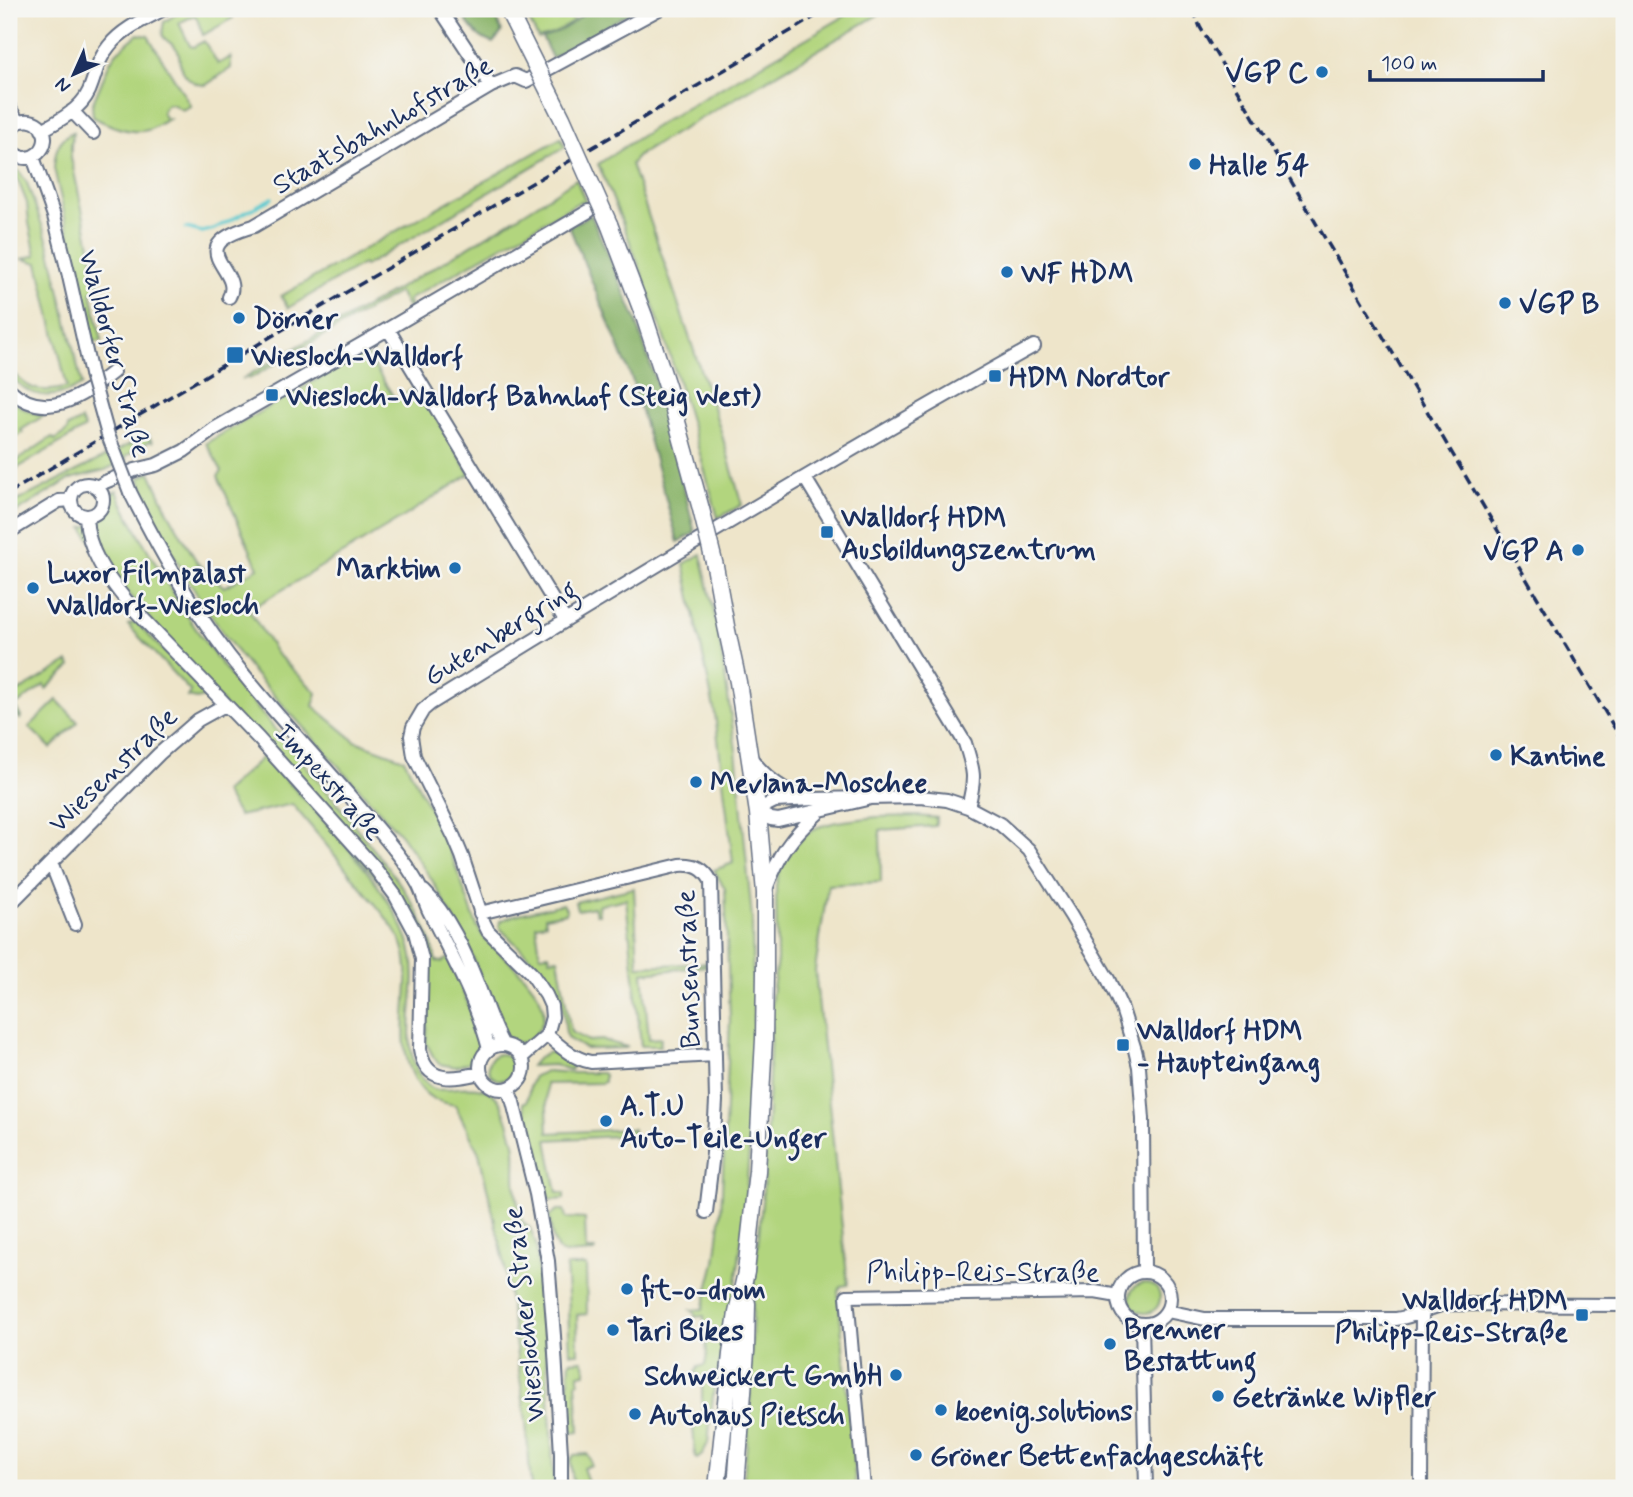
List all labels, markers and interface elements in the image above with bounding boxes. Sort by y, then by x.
north arrow [38,38,108,108]
scale bar [1370,38,1544,82]
street label: Staatsbahnhofstraße [266,48,500,204]
text: 100 m [1381,50,1437,78]
place label: VGP C [1225,56,1308,93]
marker: VGP C [1314,64,1330,80]
text: N [50,72,76,98]
place label: Halle 54 [1209,148,1309,185]
marker: Halle 54 [1187,156,1203,172]
street label: Walldorfer Straße [68,246,159,462]
place label: WF HDM [1021,256,1134,293]
marker: WF HDM [999,264,1015,280]
place label: VGP B [1519,287,1600,324]
marker: VGP B [1497,295,1513,311]
place label: Dörner [253,302,339,339]
marker: Dörner [231,310,247,326]
place label: Wiesloch-Walldorf [251,339,463,376]
marker: Wiesloch-Walldorf [225,345,245,365]
place label: HDM Nordtor [1009,360,1171,397]
marker: HDM Nordtor [987,368,1003,384]
place label: Wiesloch-Walldorf Bahnhof (Steig West) [286,379,761,417]
marker: Wiesloch-Walldorf Bahnhof (Steig West) [264,387,280,403]
place label: Walldorf HDM Ausbildungszentrum [841,500,1096,572]
marker: Walldorf HDM Ausbildungszentrum [819,524,835,540]
place label: VGP A [1483,534,1564,571]
marker: VGP A [1570,542,1586,558]
place label: Marktim [336,552,441,589]
place label: Luxor Filmpalast Walldorf-Wiesloch [47,556,259,625]
marker: Marktim [447,560,463,576]
street label: Gutenbergring [417,572,587,699]
marker: Luxor Filmpalast Walldorf-Wiesloch [25,580,41,596]
street label: Wiesenstraße [41,700,187,842]
street label: Impexstraße [265,716,391,850]
place label: Kantine [1510,739,1606,776]
marker: Kantine [1488,747,1504,763]
place label: Mevlana-Moschee [710,766,927,803]
marker: Mevlana-Moschee [688,774,704,790]
street label: Bunsenstraße [668,889,711,1049]
place label: Walldorf HDM - Haupteingang [1137,1013,1320,1085]
marker: Walldorf HDM - Haupteingang [1115,1037,1131,1053]
place label: A.T.U Auto-Teile-Unger [620,1089,827,1161]
marker: A.T.U Auto-Teile-Unger [598,1113,614,1129]
street label: Wieslocher Straße [496,1204,555,1423]
street label: Philipp-Reis-Straße [866,1255,1100,1292]
place label: fit-o-drom [640,1273,766,1310]
marker: fit-o-drom [619,1281,635,1297]
place label: Walldorf HDM Philipp-Reis-Straße [1335,1283,1568,1352]
marker: Walldorf HDM Philipp-Reis-Straße [1574,1307,1590,1323]
place label: Brenner Bestattung [1124,1312,1257,1384]
place label: Tari Bikes [627,1314,744,1351]
marker: Tari Bikes [605,1322,621,1338]
marker: Brenner Bestattung [1102,1336,1118,1352]
place label: Schweickert GmbH [644,1359,882,1396]
marker: Schweickert GmbH [888,1367,904,1383]
place label: Getränke Wipfler [1232,1380,1437,1417]
marker: Getränke Wipfler [1210,1388,1226,1404]
place label: koenig.solutions [955,1394,1133,1434]
place label: Autohaus Pietsch [649,1398,845,1435]
marker: koenig.solutions [933,1402,949,1418]
marker: Autohaus Pietsch [627,1406,643,1422]
place label: Gröner Bettenfachgeschäft [930,1439,1264,1477]
marker: Gröner Bettenfachgeschäft [908,1447,924,1463]

